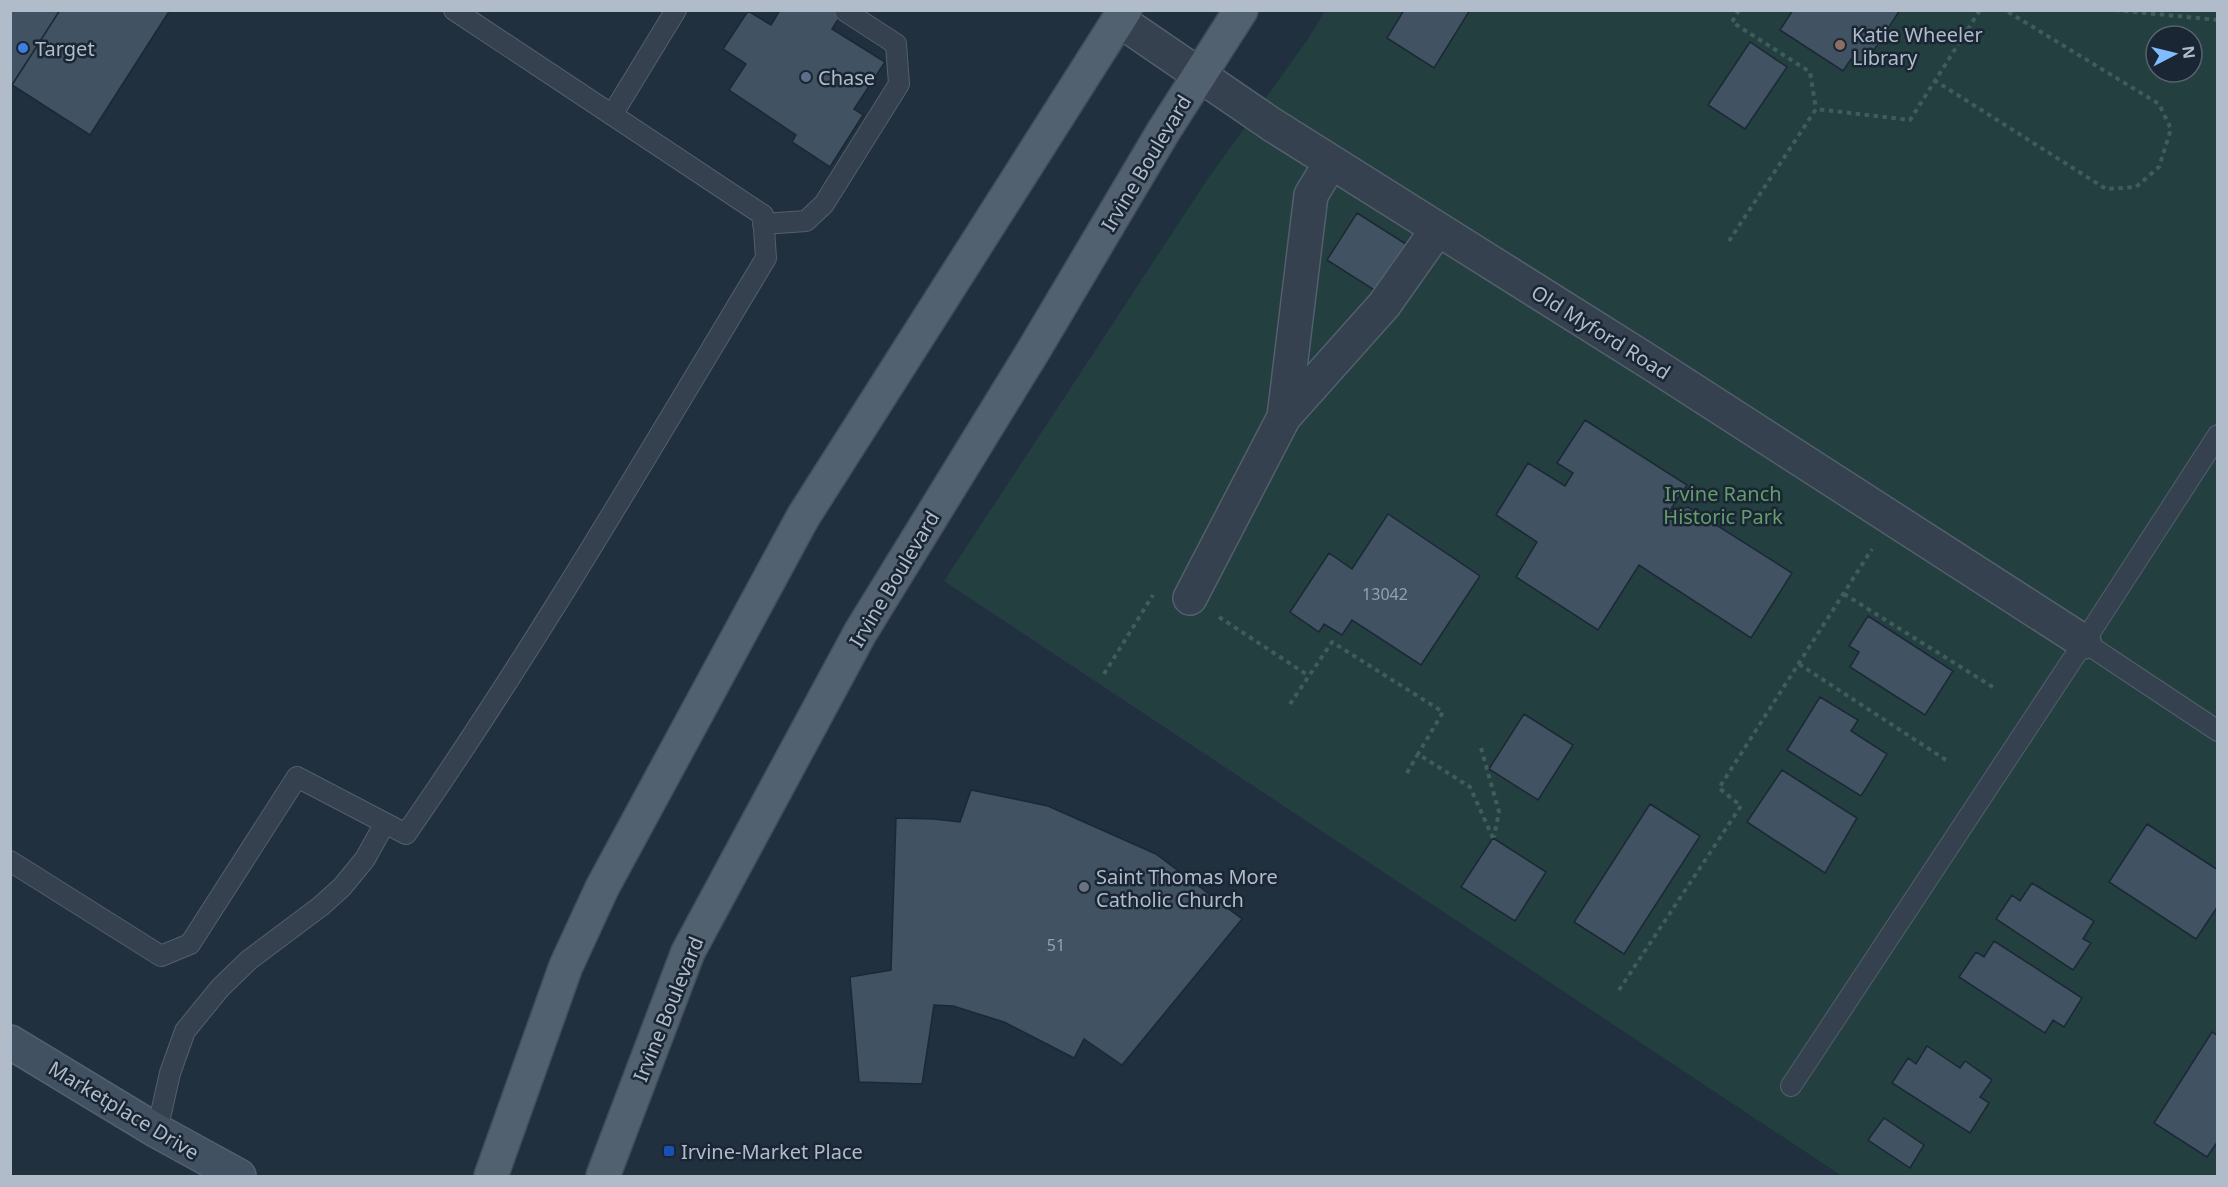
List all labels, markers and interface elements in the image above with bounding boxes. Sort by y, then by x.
place label: Katie Wheeler Library [1852,21,1983,71]
north arrow [2144,24,2204,84]
place label: Target [35,35,95,62]
marker: Katie Wheeler Library [1833,38,1847,52]
marker: Target [16,41,30,55]
text: N [2177,44,2201,60]
place label: Chase [818,64,875,91]
marker: Chase [799,70,813,84]
street label: Irvine Boulevard [1095,90,1197,236]
street label: Old Myford Road [1526,278,1676,386]
park label: Irvine Ranch Historic Park [1663,480,1783,530]
street label: Irvine Boulevard [843,506,945,652]
house number: 13042 [1362,583,1408,605]
place label: Saint Thomas More Catholic Church [1096,863,1278,913]
marker: Saint Thomas More Catholic Church [1077,880,1091,894]
street label: Irvine Boulevard [627,932,709,1086]
house number: 51 [1047,934,1065,956]
street label: Marketplace Drive [44,1054,204,1166]
place label: Irvine-Market Place [681,1138,863,1165]
marker: Irvine-Market Place [662,1144,676,1158]

